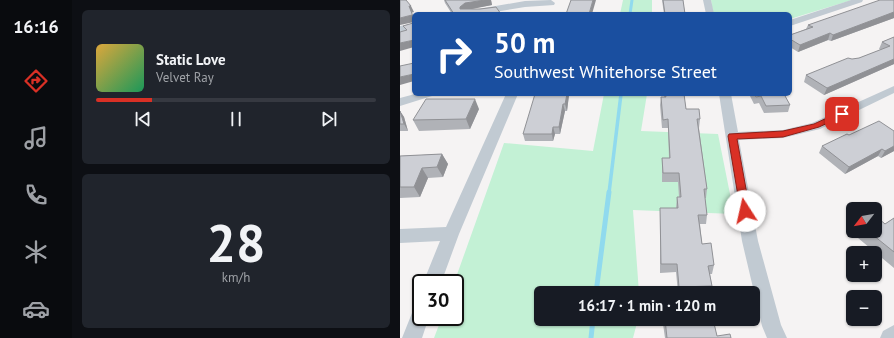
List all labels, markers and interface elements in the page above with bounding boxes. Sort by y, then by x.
text: 16:16 [13,15,59,38]
text: 50 m [494,24,555,61]
icon: right [428,28,480,80]
text: Static Love [156,50,226,69]
text: Southwest Whitehorse Street [494,60,717,83]
icon: directions [22,67,50,95]
text: Velvet Ray [156,69,214,86]
pin [825,97,859,131]
icon: arrive [831,103,853,125]
icon: previous [132,108,154,130]
icon: pause [225,108,247,130]
icon: next [318,108,340,130]
icon: music [22,124,50,152]
icon: phone [22,181,50,209]
position arrow [724,190,766,232]
north arrow [846,202,882,238]
map controls [846,202,882,326]
text: 28 [207,209,265,276]
icon: climate [22,238,50,266]
button: + [846,246,882,282]
text: km/h [222,269,250,286]
speed limit sign: 30 [412,274,464,326]
button: − [846,290,882,326]
icon: car [22,295,50,323]
text: 16:17 · 1 min · 120 m [578,296,716,315]

